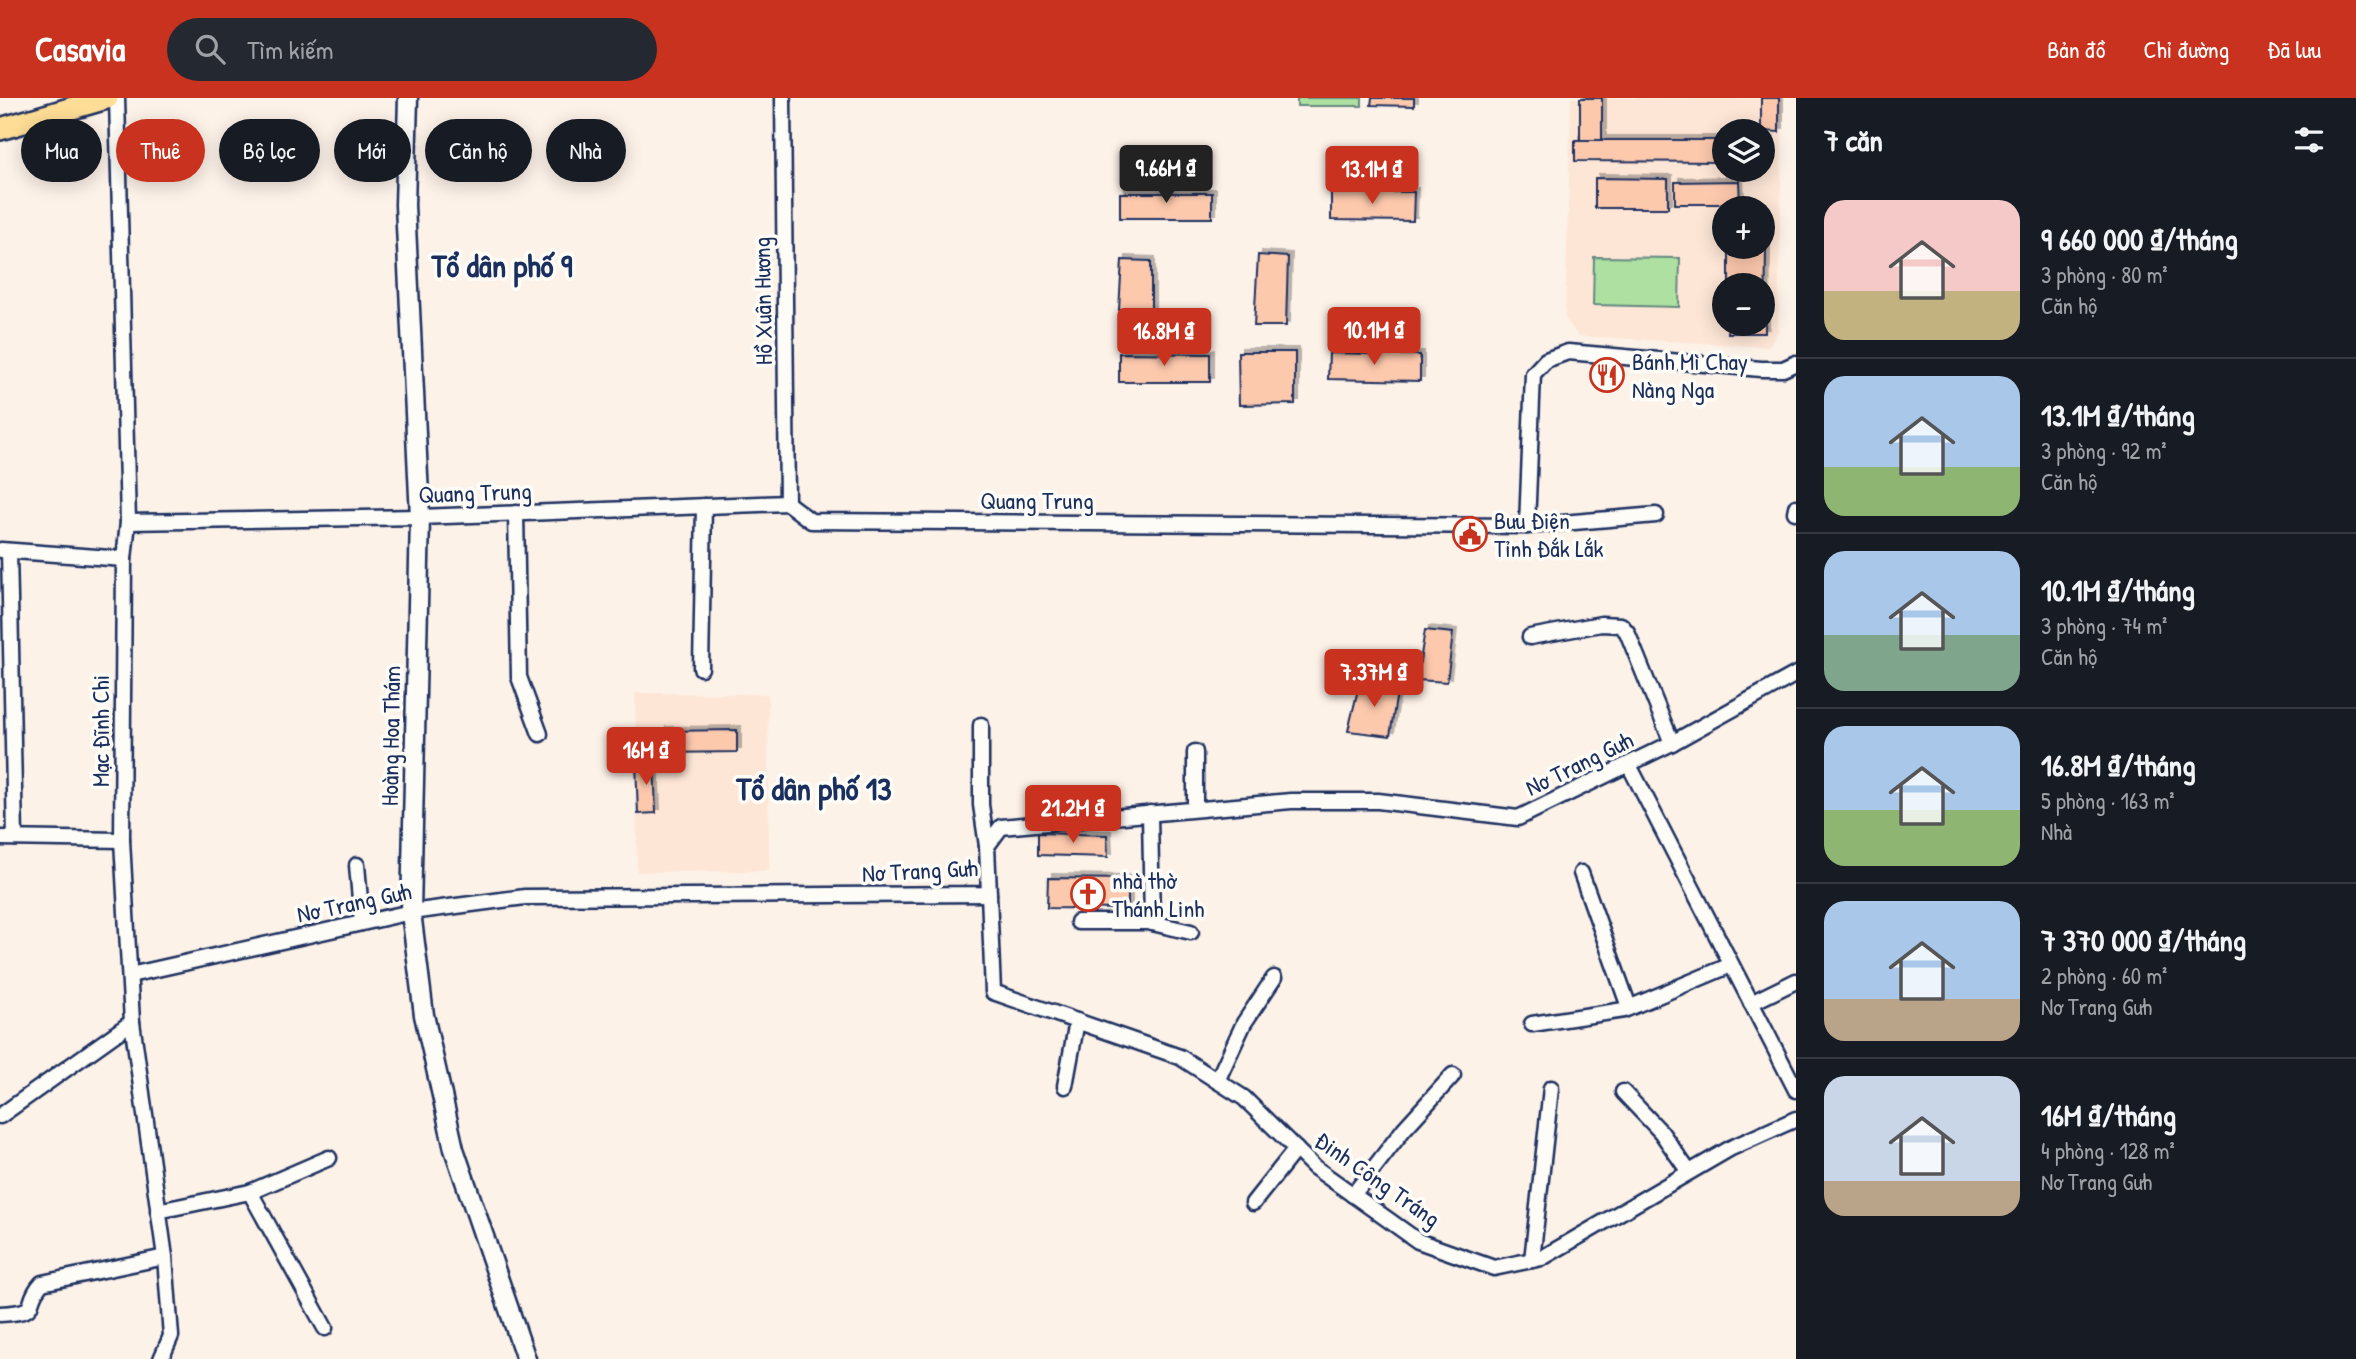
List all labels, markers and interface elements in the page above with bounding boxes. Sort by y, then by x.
search box [167,18,657,81]
text: Casavia [35,27,125,71]
icon: search [191,30,229,68]
text: Tìm kiếm [247,32,334,67]
text: Bản đồ [2047,33,2106,65]
text: Chỉ đường [2144,33,2229,65]
text: Đã lưu [2267,33,2321,65]
chip: Mua [21,119,102,182]
chip: Thuê [116,119,205,182]
chip: Bộ lọc [219,119,320,182]
chip: Mới [334,119,411,182]
chip: Căn hộ [425,119,532,182]
chip: Nhà [546,119,626,182]
map controls [1712,119,1775,336]
button: layers [1712,119,1775,182]
text: 7 căn [1824,120,1883,160]
icon: filters [2290,121,2328,159]
pin: 9.66M ₫ [1101,146,1231,205]
pin: 13.1M ₫ [1307,146,1437,206]
text: 9.66M ₫ [1136,152,1196,183]
text: 13.1M ₫ [1341,153,1403,184]
button: + [1712,196,1775,259]
text: 9 660 000 ₫/tháng [2041,219,2238,259]
icon: home [1880,228,1964,312]
street label: Hồ Xuân Hương [745,237,779,365]
district label: Tổ dân phố 9 [430,244,573,288]
text: 3 phòng · 80 m² [2041,259,2168,290]
button: − [1712,273,1775,336]
text: Căn hộ [2041,290,2097,321]
pin: 16.8M ₫ [1099,308,1229,368]
pin: 10.1M ₫ [1309,308,1439,367]
text: 10.1M ₫ [1343,314,1405,345]
text: 16.8M ₫ [1133,315,1195,346]
place label: Bánh Mì Chay Nàng Nga [1632,345,1748,405]
restaurant icon: Bánh Mì Chay Nàng Nga [1588,356,1626,394]
text: 13.1M ₫/tháng [2041,395,2195,435]
icon: home [1880,404,1964,488]
text: 3 phòng · 92 m² [2041,435,2167,466]
text: Căn hộ [2041,466,2097,497]
street label: Quang Trung [418,474,532,510]
street label: Quang Trung [980,484,1094,516]
place label: Bưu Điện Tỉnh Đắk Lắk [1494,504,1603,564]
public building icon: Bưu Điện Tỉnh Đắk Lắk [1451,515,1489,553]
text: 10.1M ₫/tháng [2041,570,2195,610]
icon: home [1880,579,1964,663]
text: 3 phòng · 74 m² [2041,610,2167,641]
text: Căn hộ [2041,641,2097,672]
pin: 7.37M ₫ [1309,650,1439,709]
text: 7.37M ₫ [1340,656,1408,687]
street label: Hoàng Hoa Thám [373,666,407,806]
street label: Mạc Đĩnh Chi [84,675,116,787]
street label: Nơ Trang Gưh [1520,723,1638,803]
pin: 16M ₫ [597,728,695,787]
text: 16M ₫ [623,734,669,765]
text: 16.8M ₫/tháng [2041,745,2196,785]
icon: home [1880,754,1964,838]
district label: Tổ dân phố 13 [735,767,892,811]
text: 5 phòng · 163 m² [2041,785,2175,816]
pin: 21.2M ₫ [1008,786,1138,845]
text: 21.2M ₫ [1041,792,1105,823]
text: Nhà [2041,816,2072,847]
street label: Nơ Trang Gưh [861,851,979,889]
place label: nhà thờ Thánh Linh [1112,864,1204,924]
street label: Nơ Trang Gưh [294,874,414,930]
church icon: nhà thờ Thánh Linh [1069,875,1107,913]
text: 7 370 000 ₫/tháng [2041,920,2246,960]
icon: home [1880,929,1964,1013]
text: 2 phòng · 60 m² [2041,960,2167,991]
text: Nơ Trang Gưh [2041,991,2152,1022]
text: 16M ₫/tháng [2041,1095,2176,1135]
icon: home [1880,1104,1964,1188]
street label: Đinh Công Tráng [1309,1124,1447,1234]
text: 4 phòng · 128 m² [2041,1135,2175,1166]
text: Nơ Trang Gưh [2041,1166,2152,1197]

